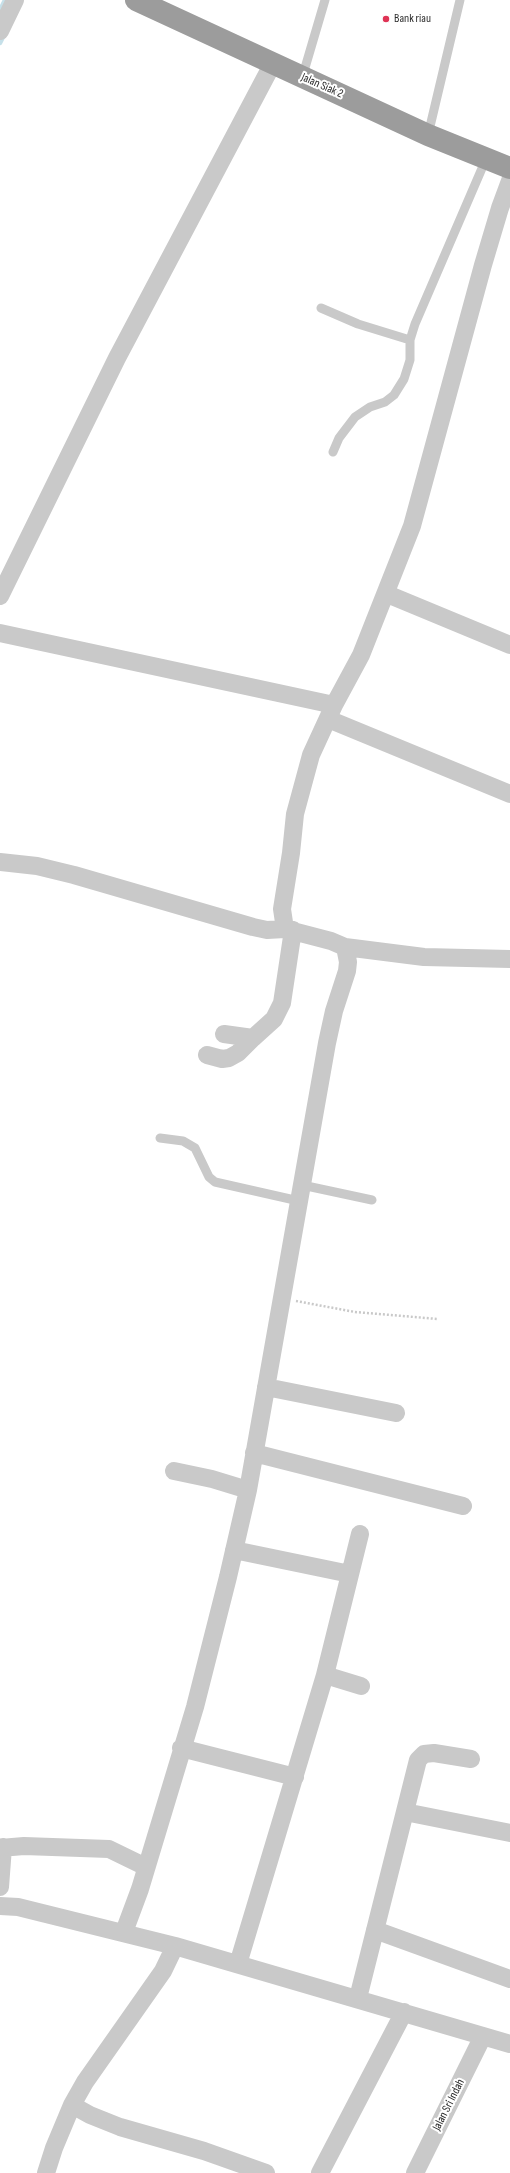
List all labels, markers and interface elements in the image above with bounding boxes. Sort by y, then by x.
place label: Bank riau [394,12,431,26]
marker: Bank riau [381,14,391,24]
street label: Jalan Siak 2 [299,70,345,102]
street label: Jalan Sri Indah [430,2077,468,2133]

